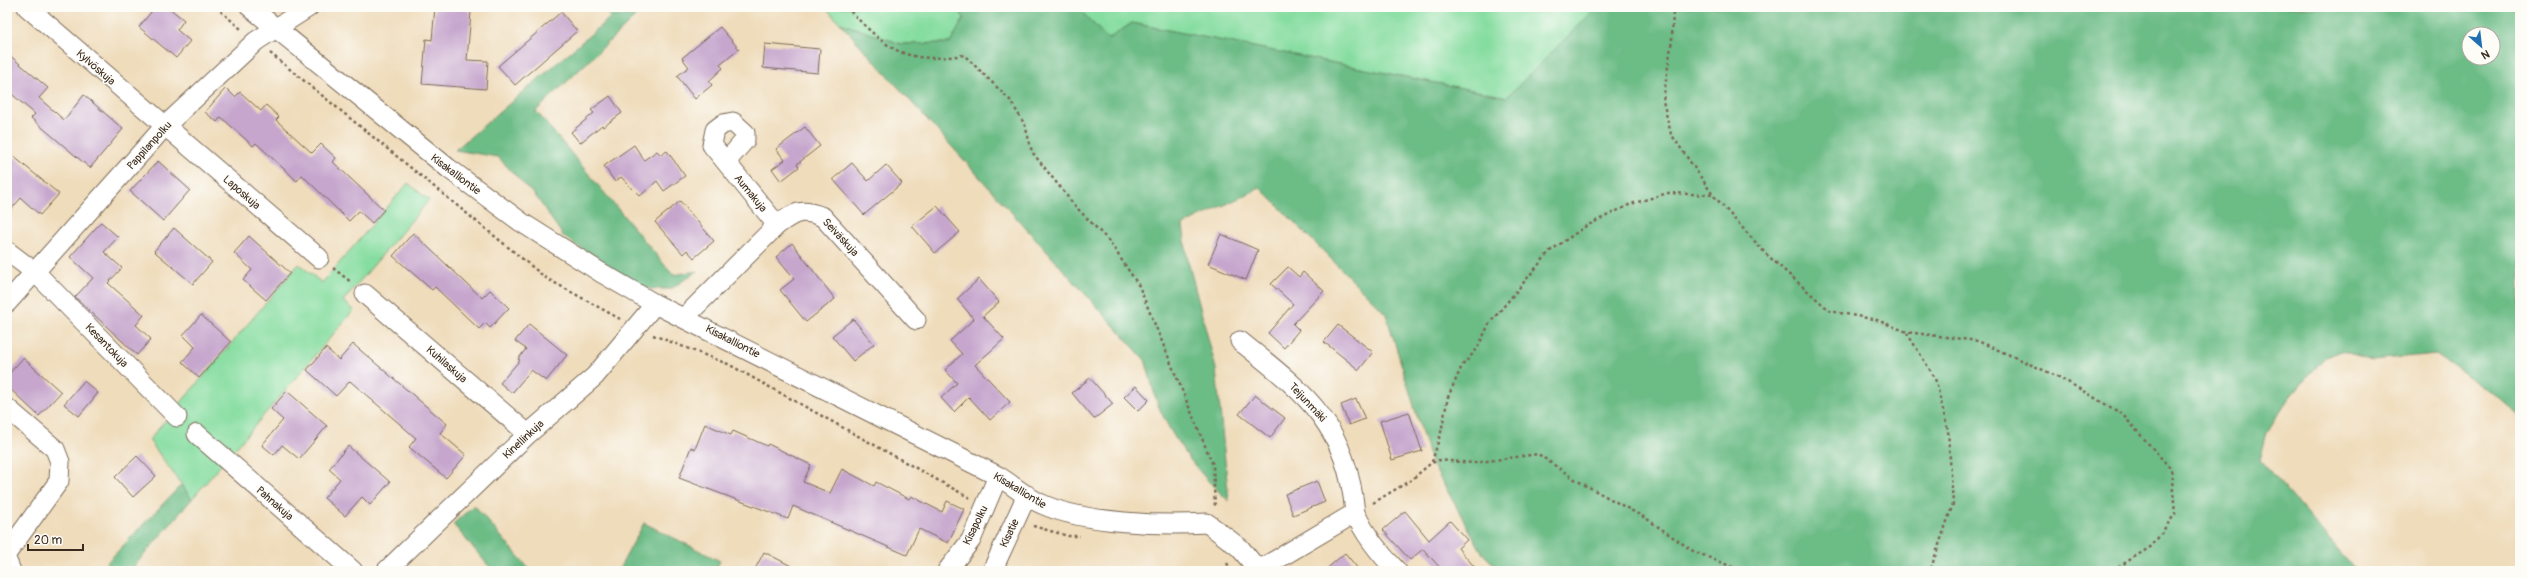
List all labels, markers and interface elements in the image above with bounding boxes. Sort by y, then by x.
north arrow [2461,26,2501,66]
street label: Kylvöskuja [73,47,118,88]
text: N [2479,47,2492,62]
street label: Pappilanpolku [124,118,174,172]
street label: Kisakalliontie [428,151,484,198]
street label: Aumakuja [732,172,770,215]
street label: Laposkuja [220,173,263,212]
street label: Seiväskuja [820,216,861,259]
street label: Kesantokuja [83,321,131,370]
street label: Kisakalliontie [703,322,763,361]
street label: Kuhilaskuja [424,343,470,386]
street label: Teijunmäki [1286,380,1329,425]
street label: Kinellinkuja [500,417,547,462]
street label: Kisakalliontie [991,470,1049,512]
street label: Pahnakuja [253,484,296,523]
street label: Kisapolku [960,503,991,547]
street label: Kisatie [997,516,1022,550]
scale bar [28,526,83,552]
text: 20 m [34,533,63,548]

